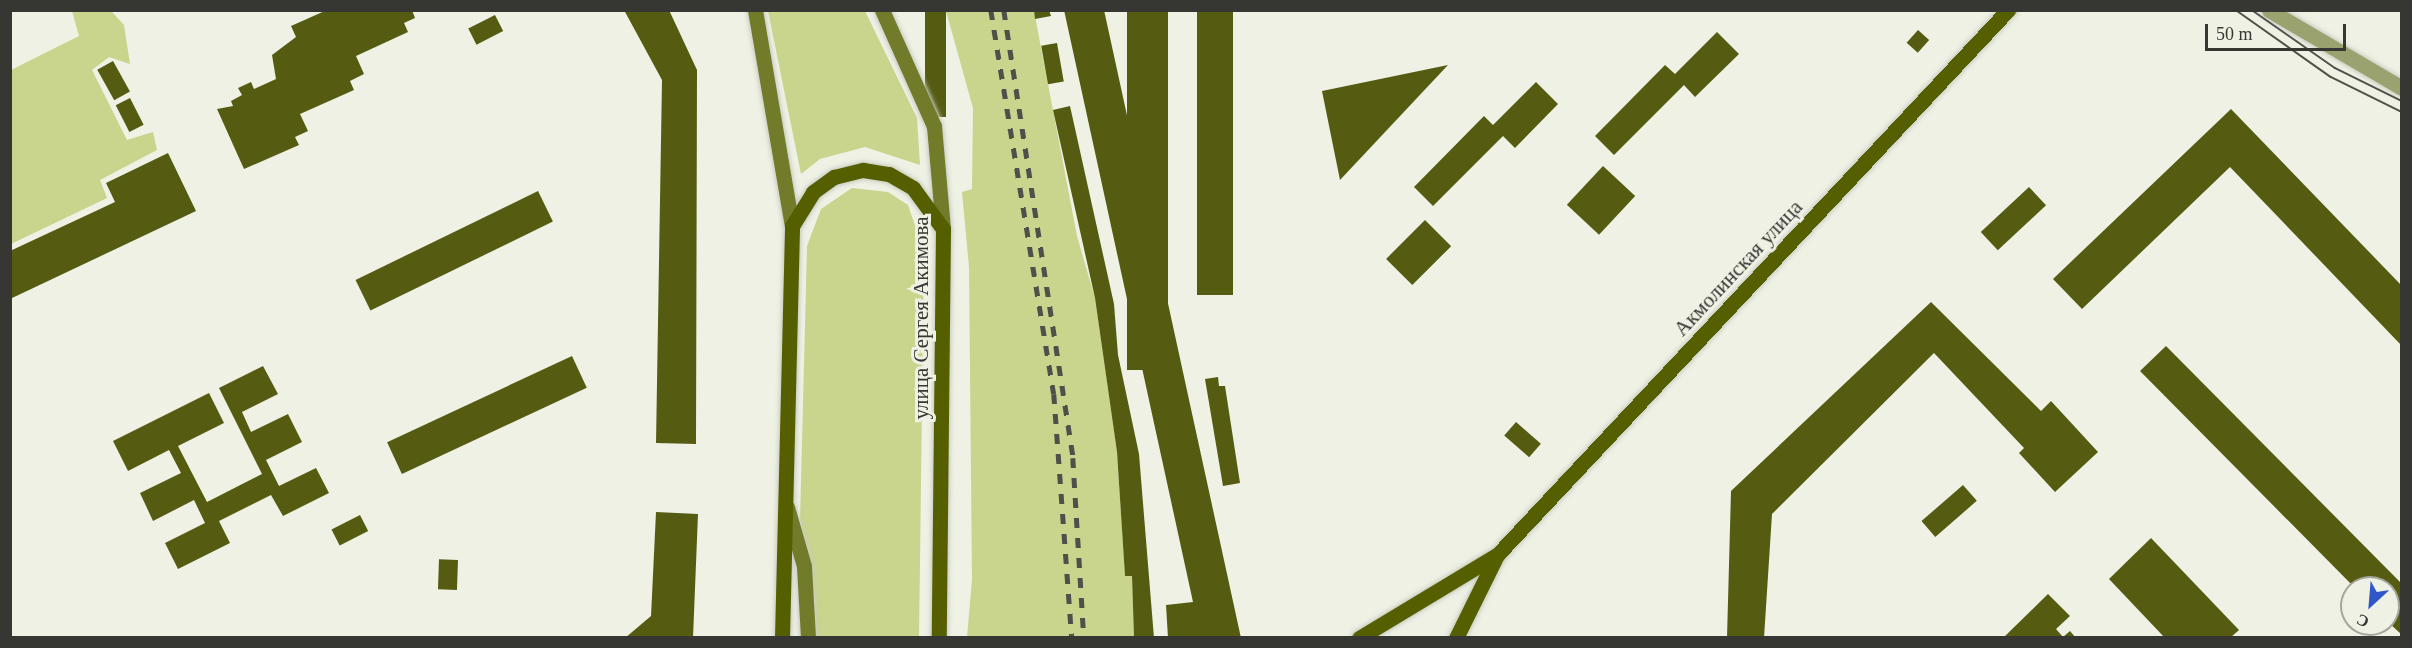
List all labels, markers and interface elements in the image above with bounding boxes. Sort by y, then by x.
scale bar [2208,12,2349,50]
text: 50 m [2216,24,2253,44]
street label: Акмолинская улица [1668,195,1808,341]
street label: улица Сергея Акимова [908,216,934,420]
north arrow [2340,576,2400,636]
text: С [2354,611,2372,631]

